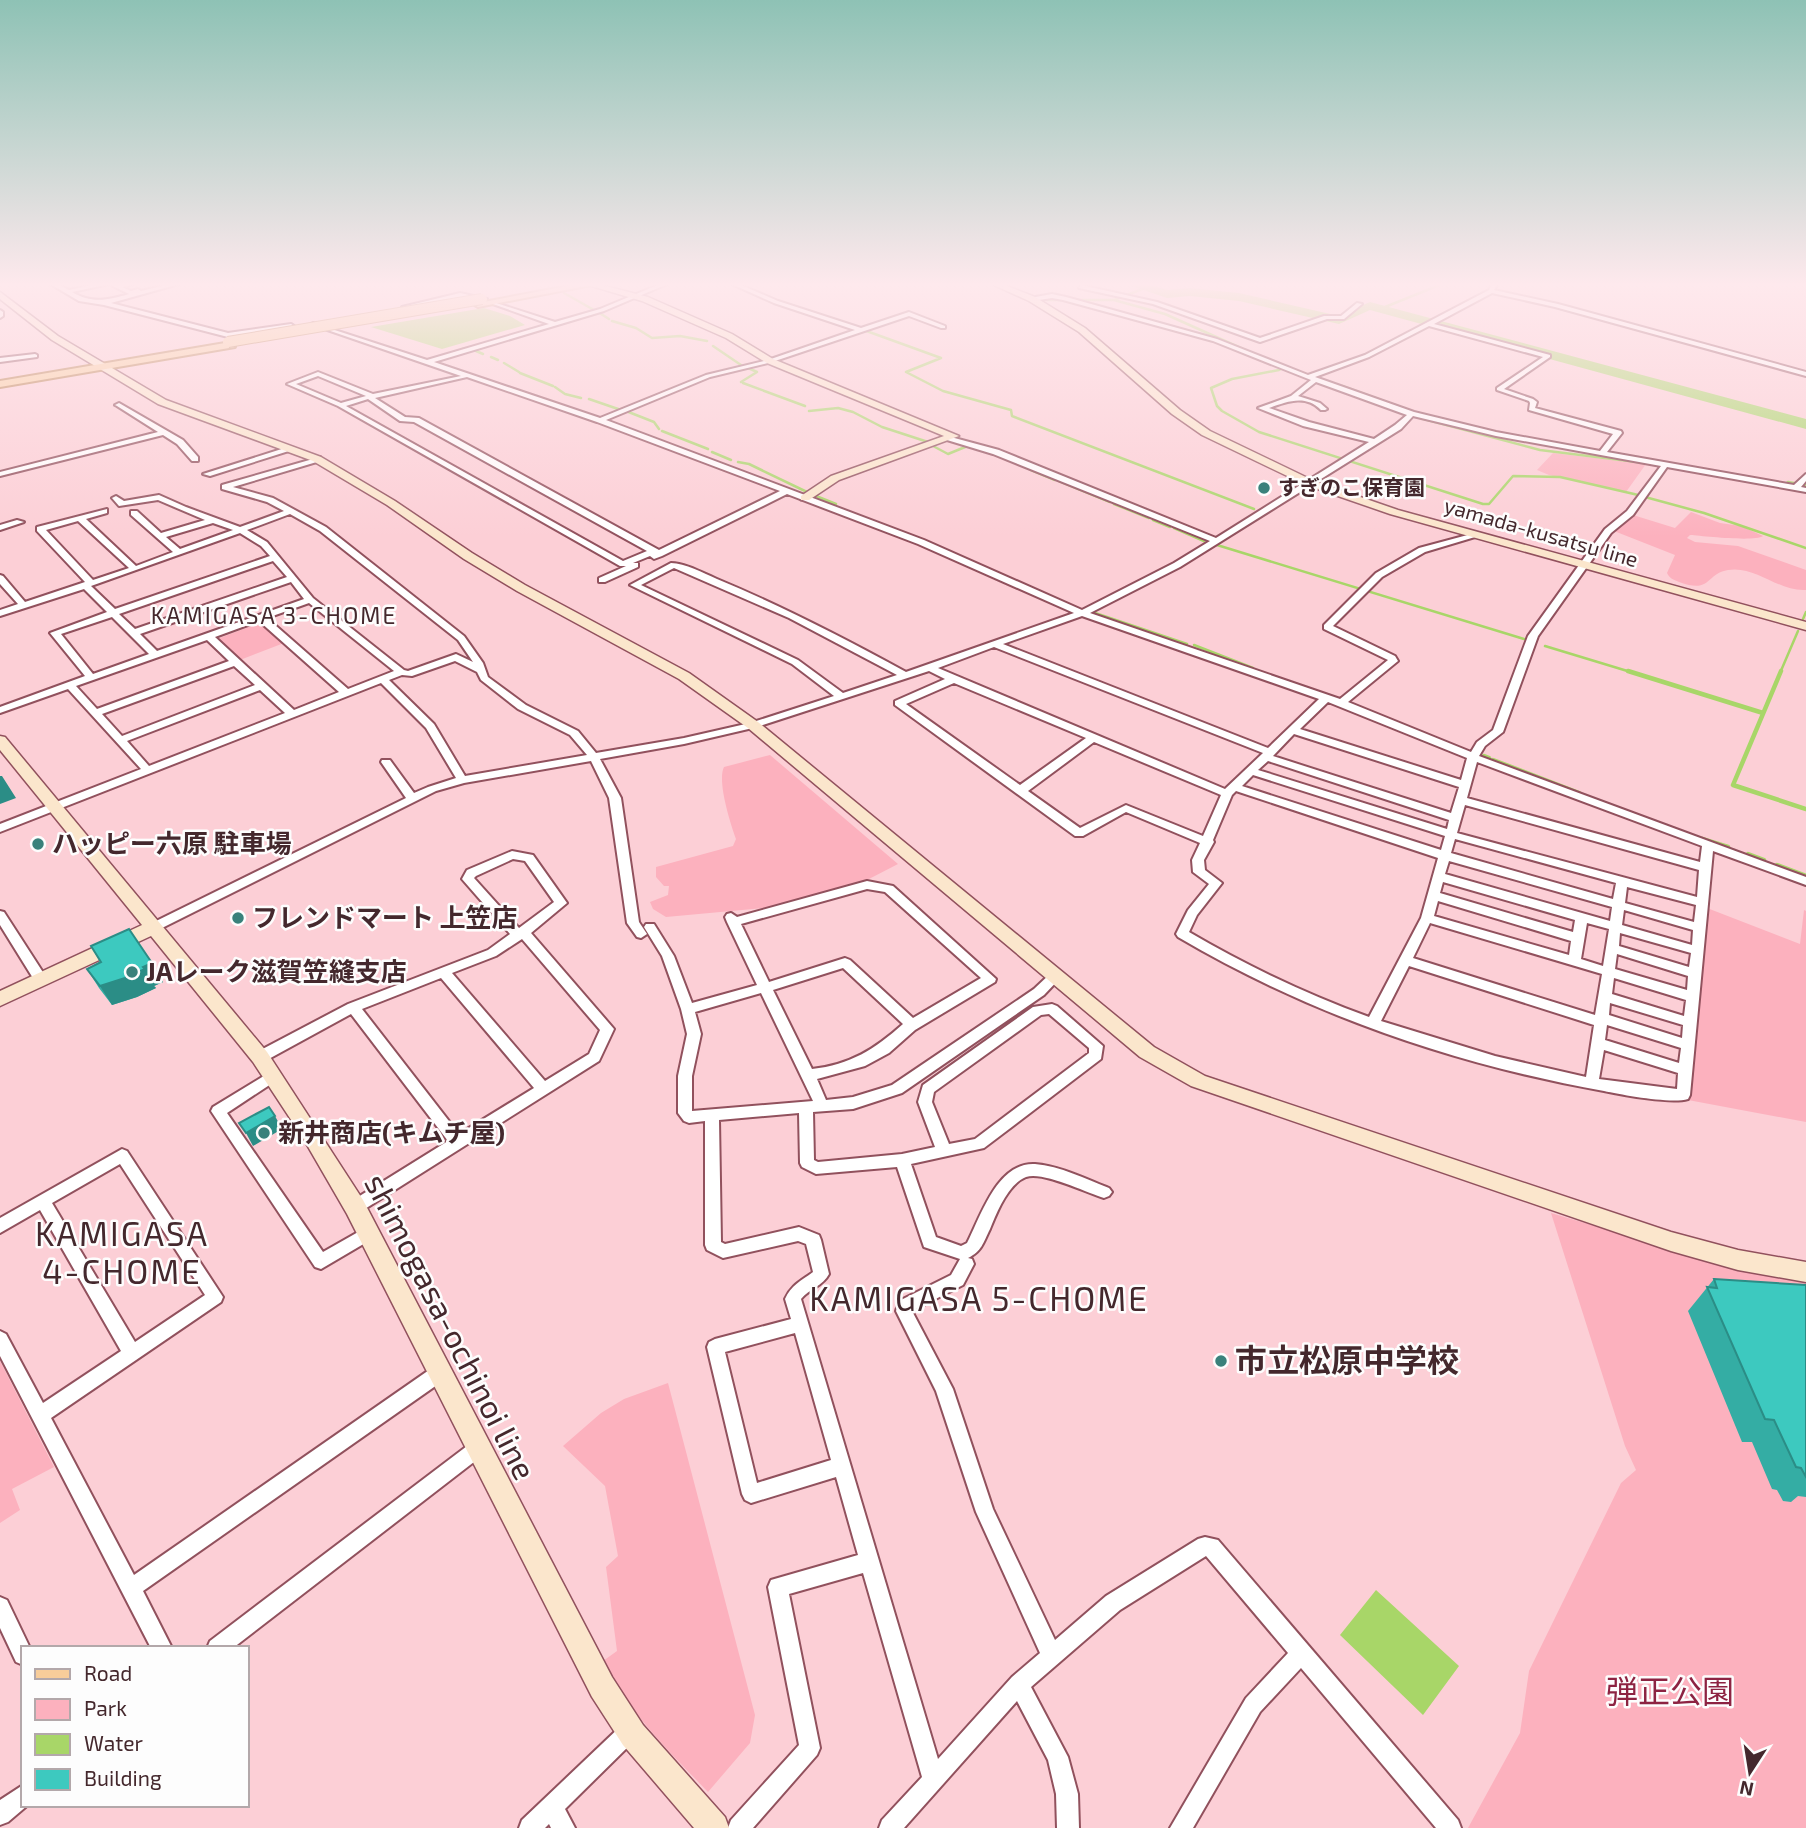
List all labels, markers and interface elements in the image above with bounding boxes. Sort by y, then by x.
place label: すぎのこ保育園 [1278,474,1425,499]
marker: すぎのこ保育園 [1256,480,1272,496]
street label: yamada-kusatsu line [1442,492,1641,571]
district label: KAMIGASA 3-CHOME [151,601,397,629]
place label: ハッピー六原 駐車場 [52,827,292,858]
marker: ハッピー六原 駐車場 [30,836,46,852]
place label: フレンドマート 上笠店 [252,901,518,932]
marker: フレンドマート 上笠店 [230,910,246,926]
place label: JAレーク滋賀笠縫支店 [146,955,407,986]
marker: JAレーク滋賀笠縫支店 [124,964,140,980]
place label: 新井商店(キムチ屋) [278,1116,505,1147]
marker: 新井商店(キムチ屋) [256,1125,272,1141]
street label: shimogasa-ochinoi line [358,1167,545,1485]
district label: KAMIGASA 4-CHOME [35,1213,209,1291]
district label: KAMIGASA 5-CHOME [809,1278,1149,1318]
place label: 市立松原中学校 [1235,1340,1459,1378]
marker: 市立松原中学校 [1213,1353,1229,1369]
legend [21,1646,248,1807]
text: Road [84,1660,132,1685]
park label: 弾正公園 [1606,1671,1734,1709]
text: Park [84,1695,127,1720]
text: Water [84,1730,143,1755]
north arrow [1715,1737,1785,1807]
text: Building [84,1765,162,1790]
text: N [1737,1776,1755,1802]

